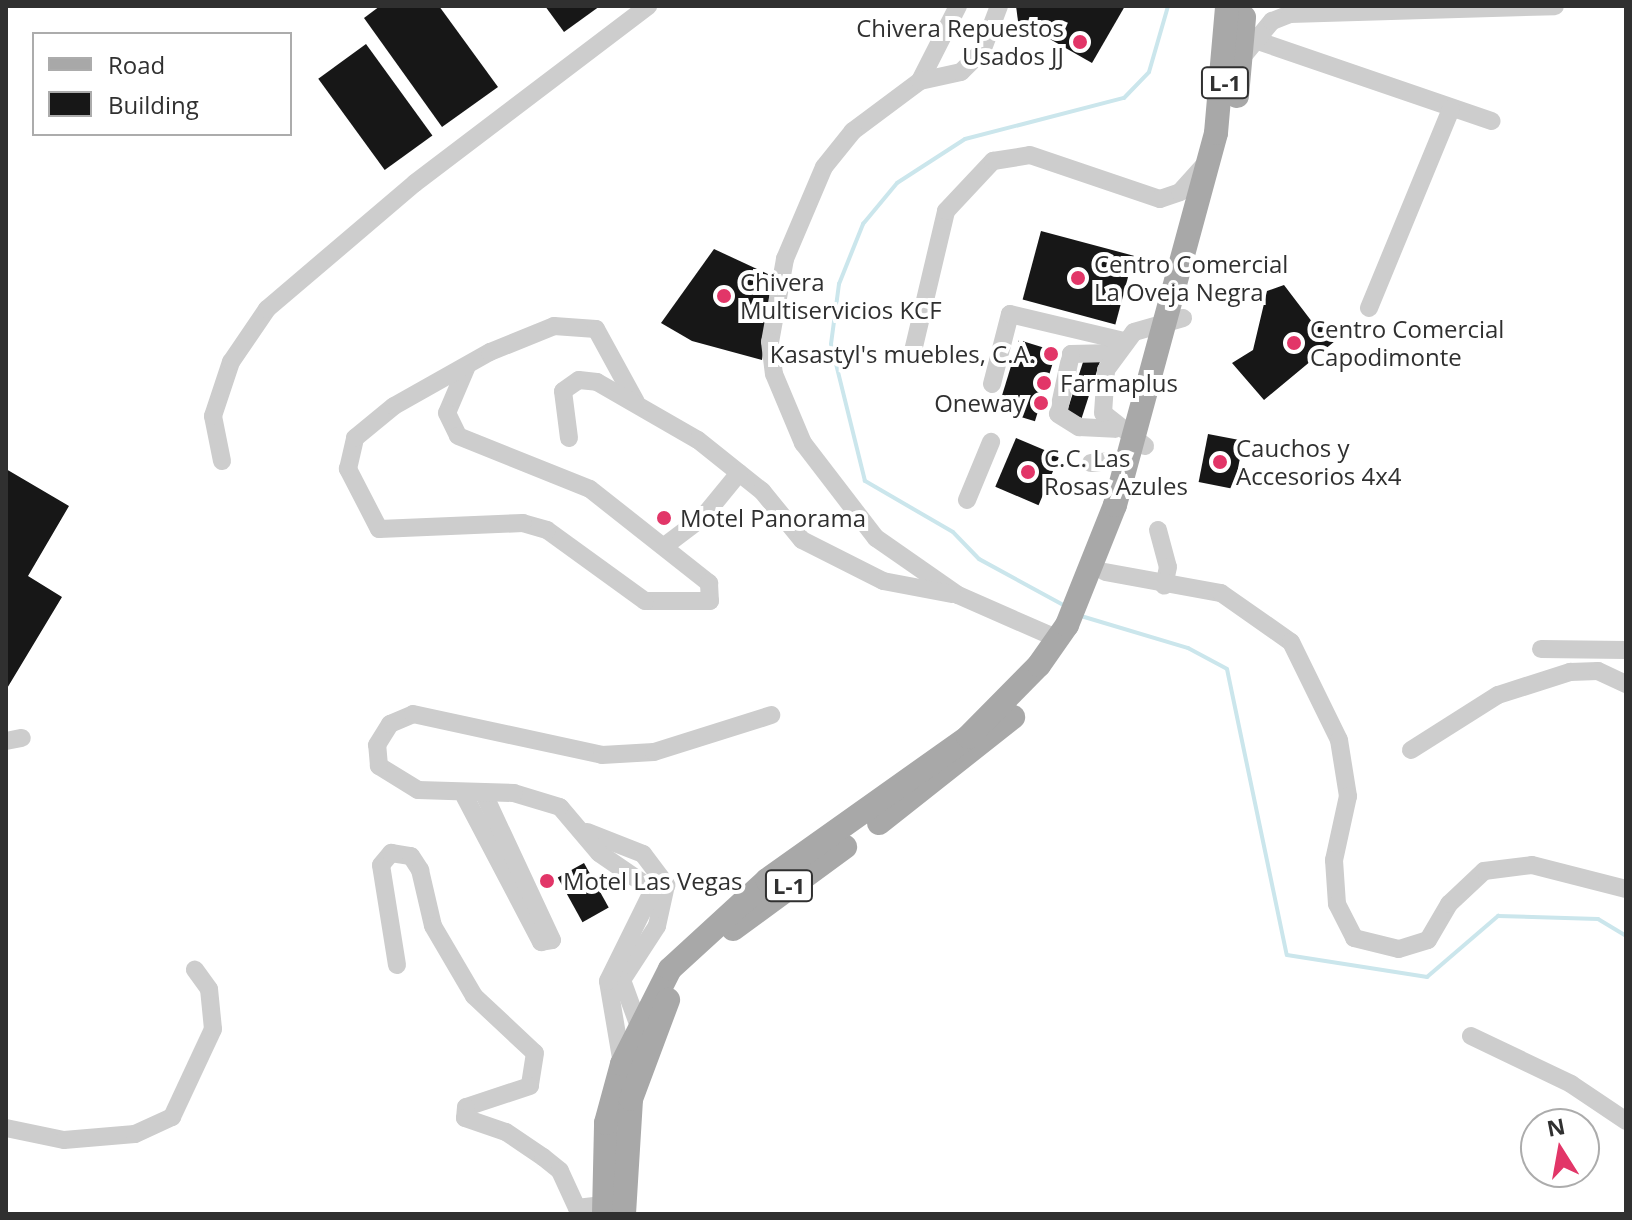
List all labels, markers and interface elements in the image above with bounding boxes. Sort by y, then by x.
place label: Chivera Repuestos Usados JJ [856,14,1064,70]
legend [32,32,292,136]
marker: Chivera Repuestos Usados JJ [1071,33,1089,51]
text: Road [108,48,165,81]
road number: L-1 [1199,65,1251,101]
text: Building [108,88,199,121]
place label: Centro Comercial La Oveja Negra [1094,250,1288,306]
place label: Chivera Multiservicios KCF [740,268,942,324]
marker: Centro Comercial La Oveja Negra [1069,269,1087,287]
marker: Chivera Multiservicios KCF [715,287,733,305]
place label: Centro Comercial Capodimonte [1310,315,1504,371]
marker: Centro Comercial Capodimonte [1285,334,1303,352]
place label: Kasastyl's muebles, C.A. [770,340,1035,368]
marker: Kasastyl's muebles, C.A. [1042,345,1060,363]
place label: Farmaplus [1060,369,1178,397]
marker: Farmaplus [1035,374,1053,392]
place label: Oneway [934,389,1025,417]
marker: Oneway [1032,394,1050,412]
place label: Cauchos y Accesorios 4x4 [1236,434,1402,490]
place label: C.C. Las Rosas Azules [1044,444,1188,500]
marker: Cauchos y Accesorios 4x4 [1211,453,1229,471]
marker: C.C. Las Rosas Azules [1019,463,1037,481]
place label: Motel Panorama [680,504,866,532]
marker: Motel Panorama [655,509,673,527]
place label: Motel Las Vegas [563,867,742,895]
road number: L-1 [763,868,815,904]
marker: Motel Las Vegas [538,872,556,890]
north arrow [1520,1108,1600,1188]
text: N [1544,1110,1567,1143]

